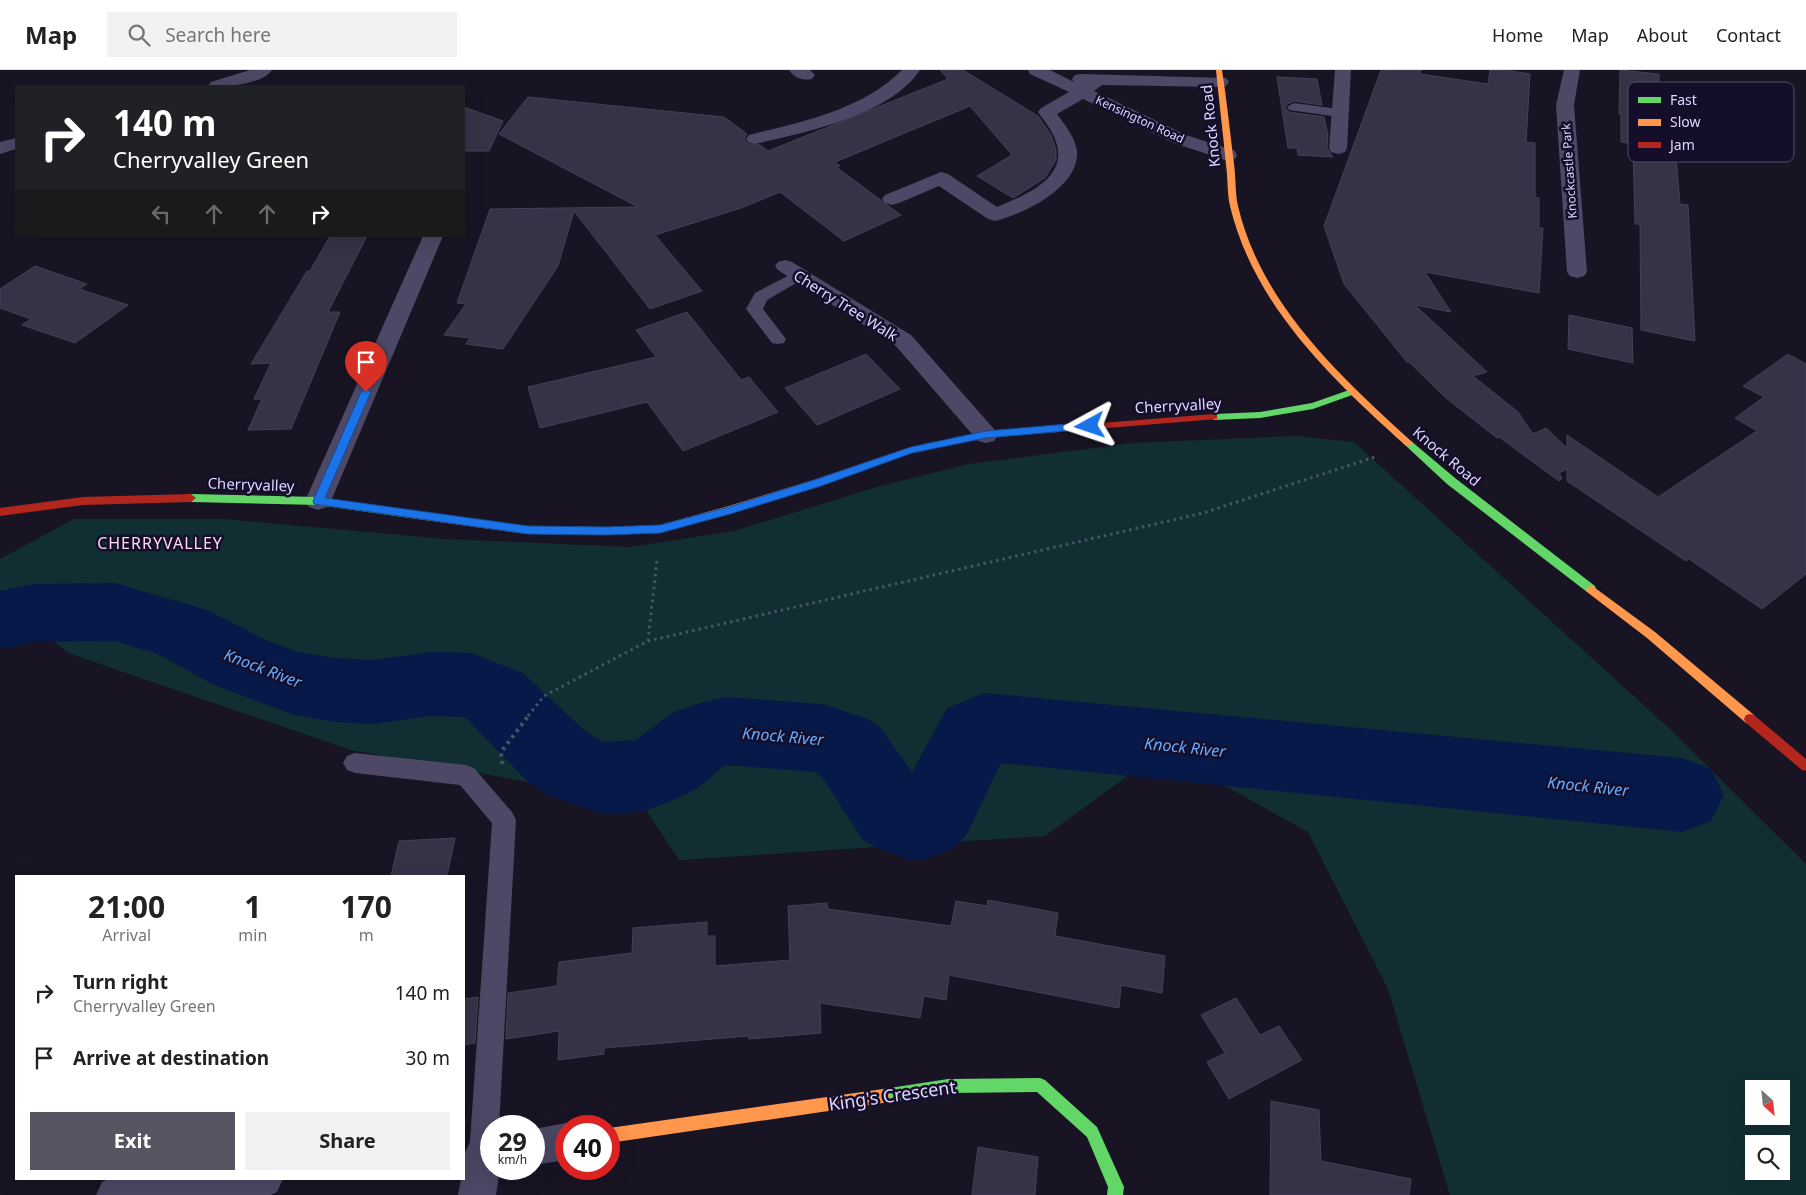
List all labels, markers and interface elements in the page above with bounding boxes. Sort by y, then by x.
search box [107,12,457,57]
text: Map [25,18,77,51]
icon: search [125,21,153,49]
text: Search here [165,22,271,48]
text: Home [1492,23,1543,47]
text: Map [1571,23,1609,47]
text: About [1637,23,1688,47]
text: Contact [1716,23,1781,47]
legend [1628,82,1794,162]
street label: Knock Road [1196,84,1224,168]
text: Fast [1670,90,1697,109]
street label: Kensington Road [1093,91,1187,147]
text: 140 m [113,99,216,146]
icon: right [30,105,95,170]
text: Slow [1670,112,1701,131]
street label: Knockcastle Park [1557,122,1581,219]
text: Jam [1668,135,1695,154]
text: Cherryvalley Green [113,144,309,174]
icon: left [147,200,175,228]
icon: ahead [200,200,228,228]
icon: ahead [253,200,281,228]
icon: right [306,200,334,228]
street label: Cherry Tree Walk [790,265,902,345]
pin [345,341,387,392]
icon: arrive [352,348,380,376]
street label: Cherryvalley [1134,393,1222,417]
position arrow [1063,399,1115,451]
street label: Knock Road [1409,422,1485,490]
street label: Cherryvalley [207,472,295,496]
district label: CHERRYVALLEY [97,532,223,554]
water label: Knock River [221,643,306,693]
water label: Knock River [741,721,825,751]
water label: Knock River [1143,732,1227,762]
water label: Knock River [1546,771,1630,801]
text: 21:00 [88,886,165,927]
text: 1 [244,886,261,927]
text: 170 [340,886,392,927]
text: Arrival [102,924,151,946]
text: min [238,924,267,946]
text: m [359,924,374,946]
text: Turn right [73,969,168,995]
icon: right [30,979,58,1007]
text: 140 m [395,980,450,1006]
text: Cherryvalley Green [73,995,216,1017]
icon: arrive [30,1044,58,1072]
text: Arrive at destination [73,1045,269,1071]
text: 30 m [406,1045,450,1071]
street label: King's Crescent [827,1074,958,1116]
north arrow [1745,1080,1790,1125]
map controls [1745,1080,1790,1180]
button: Exit [30,1112,235,1170]
button: Share [245,1112,450,1170]
speed limit sign: 40 [555,1115,620,1180]
text: 29 [498,1124,527,1158]
button: search [1745,1135,1790,1180]
text: km/h [498,1151,527,1168]

